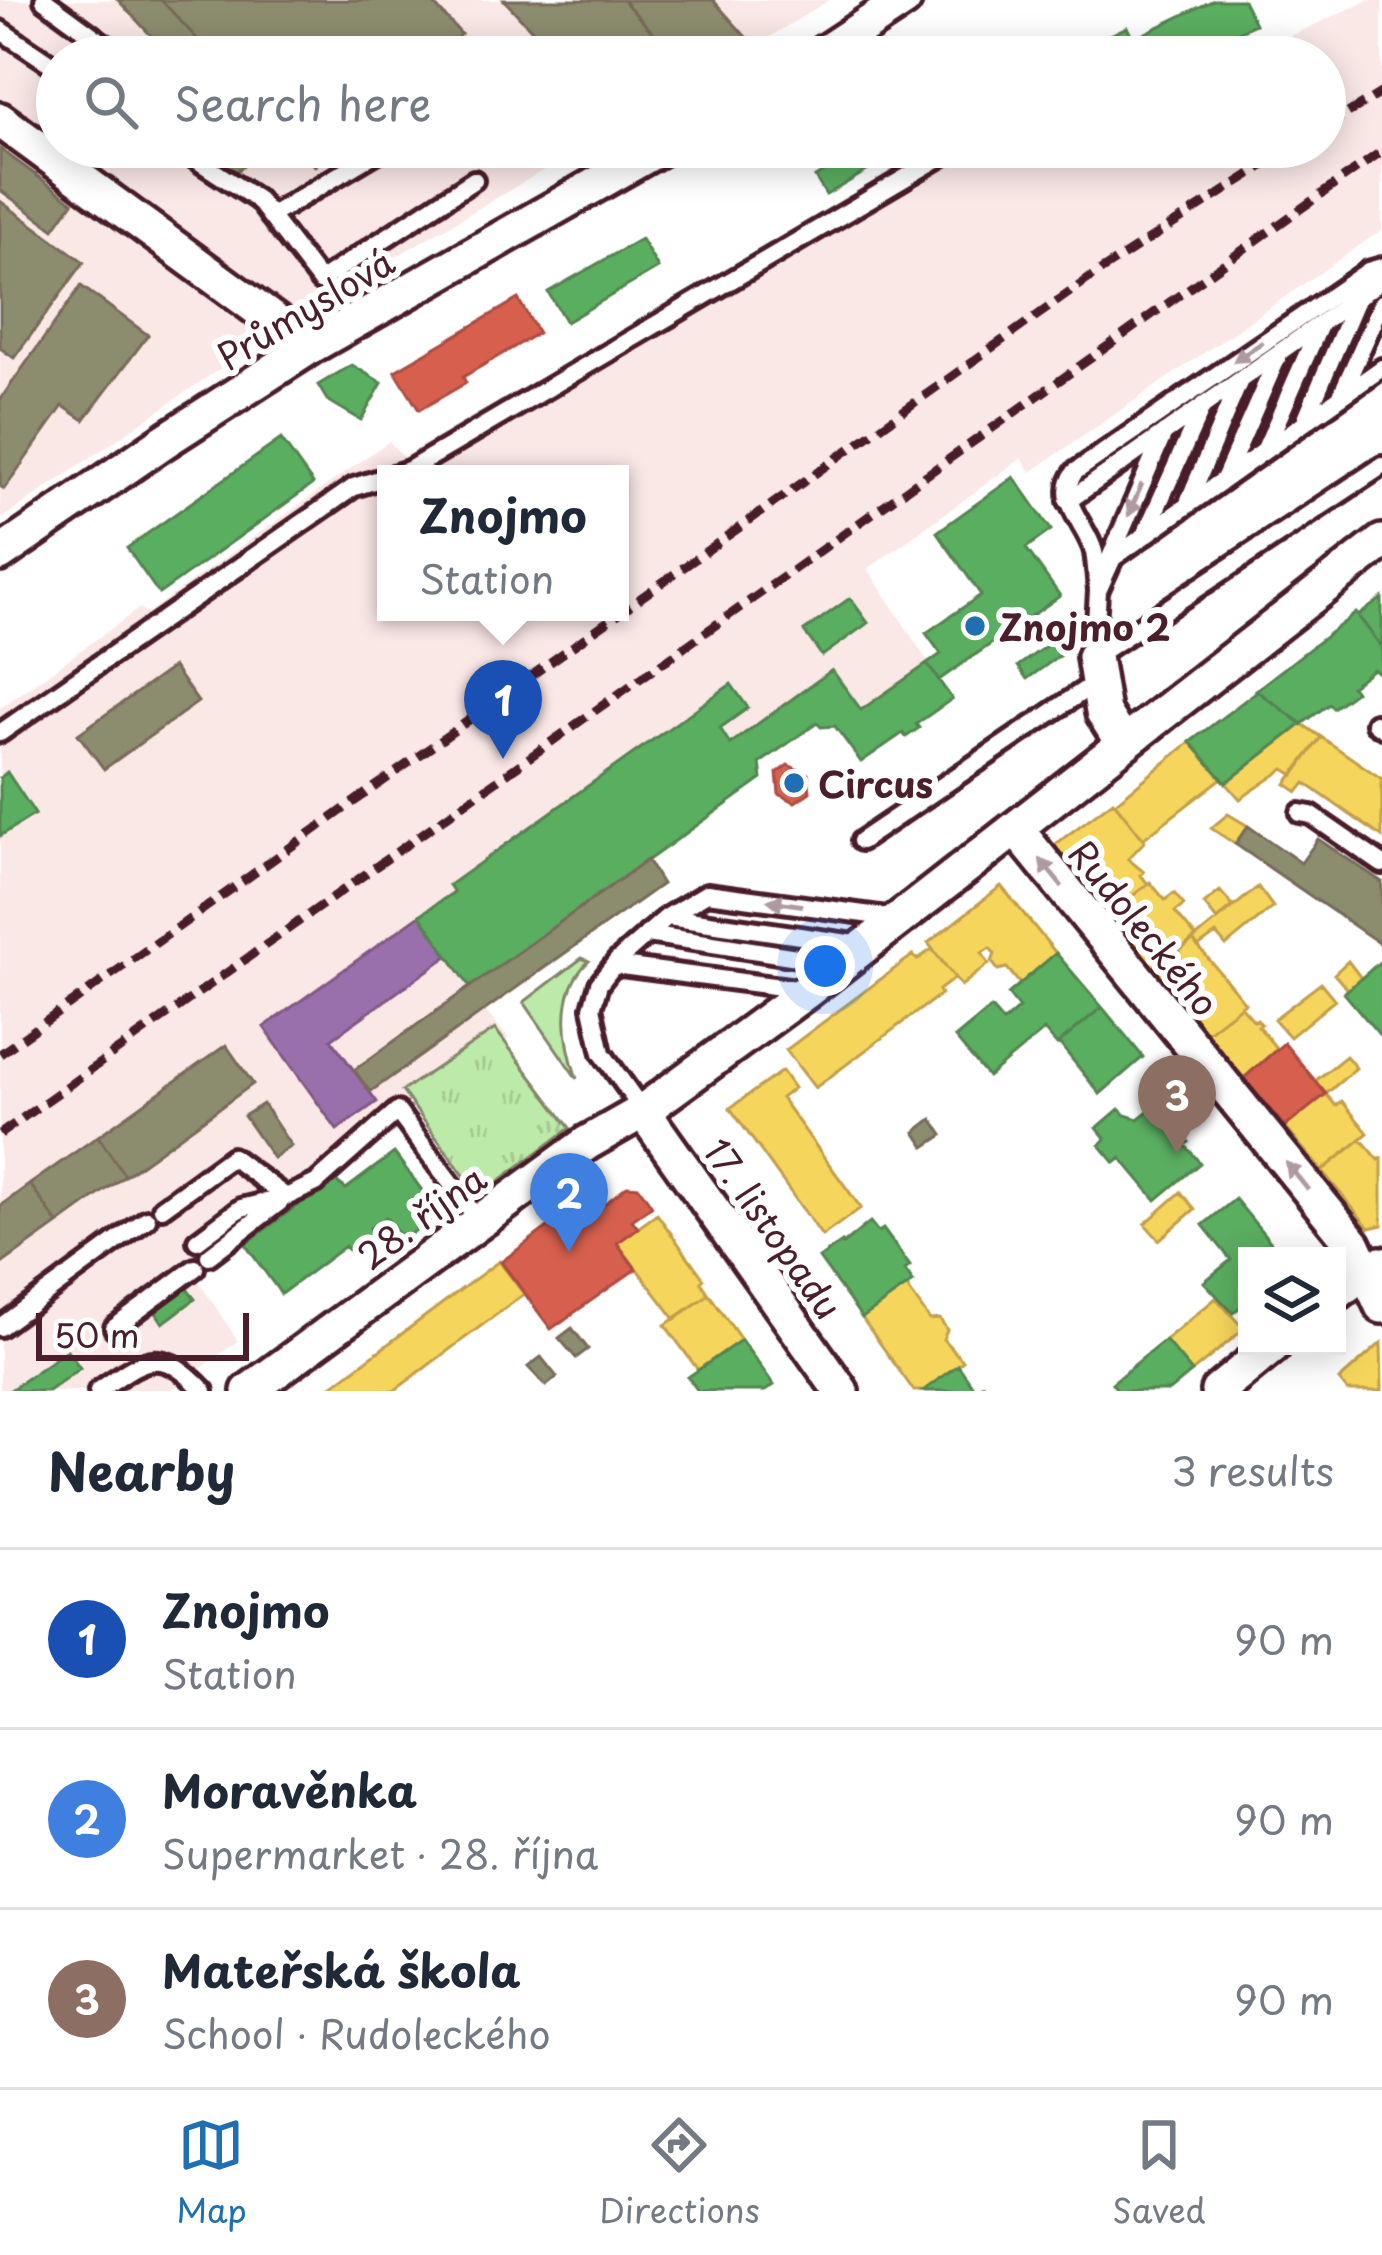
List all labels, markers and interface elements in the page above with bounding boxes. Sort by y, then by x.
search box [36,36,1346,168]
text: Search here [174,68,431,136]
icon: search [78,69,144,135]
street label: Průmyslová [206,234,404,382]
one-way arrow [1232,340,1265,363]
popup [377,465,629,621]
text: Znojmo [419,480,587,548]
one-way arrow [1124,483,1144,518]
text: Station [419,548,554,607]
place label: Znojmo 2 [999,599,1170,653]
marker: Znojmo 2 [962,613,988,639]
pin: 1 [464,660,542,759]
place label: Circus [818,756,933,810]
marker: Circus [781,770,807,796]
street label: Rudoleckého [1057,827,1233,1027]
one-way arrow [1039,858,1064,889]
one-way arrow [766,893,803,912]
your location [795,936,855,996]
pin: 3 [1138,1055,1216,1154]
street label: 17. listopadu [692,1127,856,1329]
street label: 28. října [345,1150,497,1281]
pin: 2 [530,1153,608,1252]
one-way arrow [1285,1160,1311,1191]
map controls [1238,1247,1346,1355]
button: layers [1238,1247,1346,1355]
scale bar [36,1307,249,1360]
text: 50 m [54,1309,140,1359]
text: Nearby [48,1431,235,1508]
text: 3 results [1171,1440,1334,1499]
text: Znojmo [162,1575,329,1643]
text: 1 [78,1609,96,1668]
text: 90 m [1234,1609,1334,1668]
text: Station [162,1643,297,1702]
text: Moravěnka [162,1755,417,1823]
text: 2 [73,1789,101,1848]
text: 90 m [1234,1789,1334,1848]
text: Supermarket · 28. října [162,1823,598,1882]
text: Mateřská škola [162,1935,521,2003]
text: 3 [74,1969,100,2028]
text: 90 m [1234,1969,1334,2028]
text: School · Rudoleckého [162,2003,551,2062]
tab: Map [176,2112,247,2234]
tab: Directions [599,2112,760,2234]
tab: Saved [1112,2112,1206,2234]

